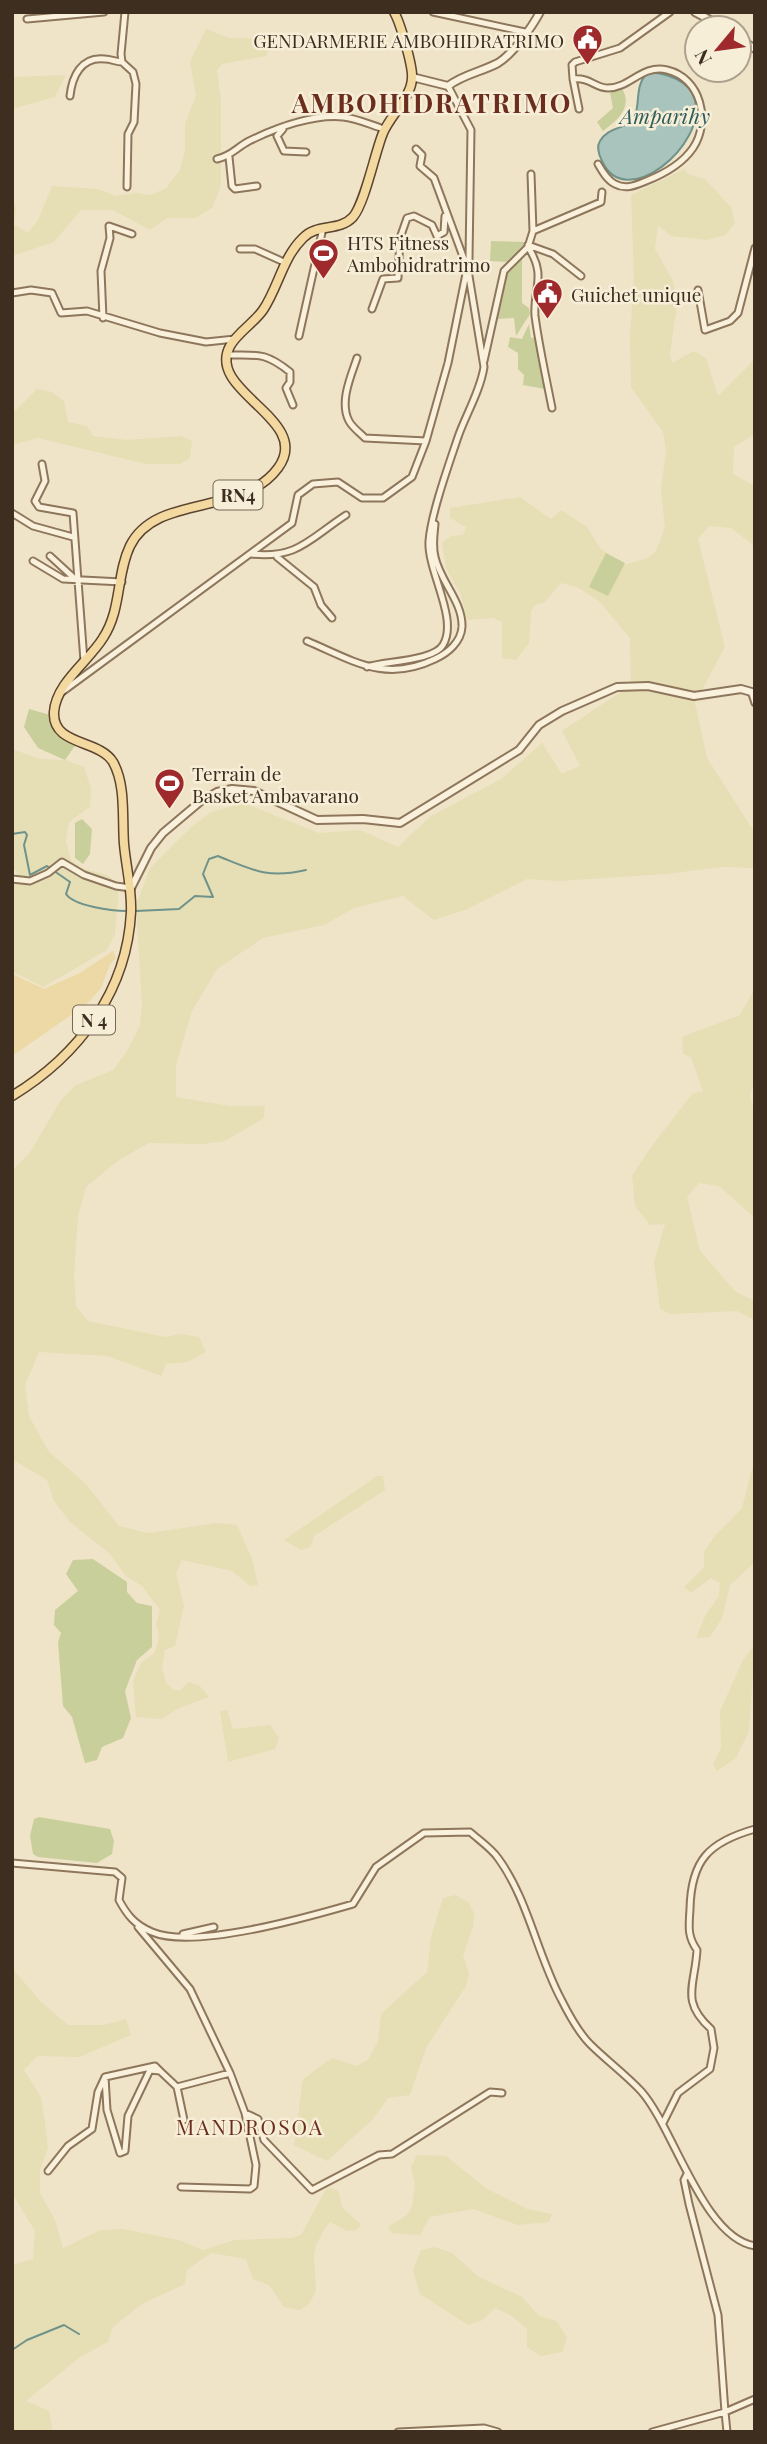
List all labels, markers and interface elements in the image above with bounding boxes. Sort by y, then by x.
north arrow [683,14,753,84]
public building icon: GENDARMERIE AMBOHIDRATRIMO [570,23,604,67]
place label: GENDARMERIE AMBOHIDRATRIMO [253,27,564,53]
text: N [687,45,717,70]
district label: AMBOHIDRATRIMO [291,85,572,120]
water label: Amparihy [618,101,710,129]
place label: HTS Fitness Ambohidratrimo [346,229,491,277]
sports icon: HTS Fitness Ambohidratrimo [307,236,341,280]
public building icon: Guichet unique [531,277,565,321]
place label: Guichet unique [571,281,701,307]
road number: RN4 [214,480,262,509]
place label: Terrain de Basket Ambavarano [192,760,359,808]
sports icon: Terrain de Basket Ambavarano [152,767,186,811]
road number: N 4 [73,1006,115,1035]
district label: MANDROSOA [176,2112,324,2140]

